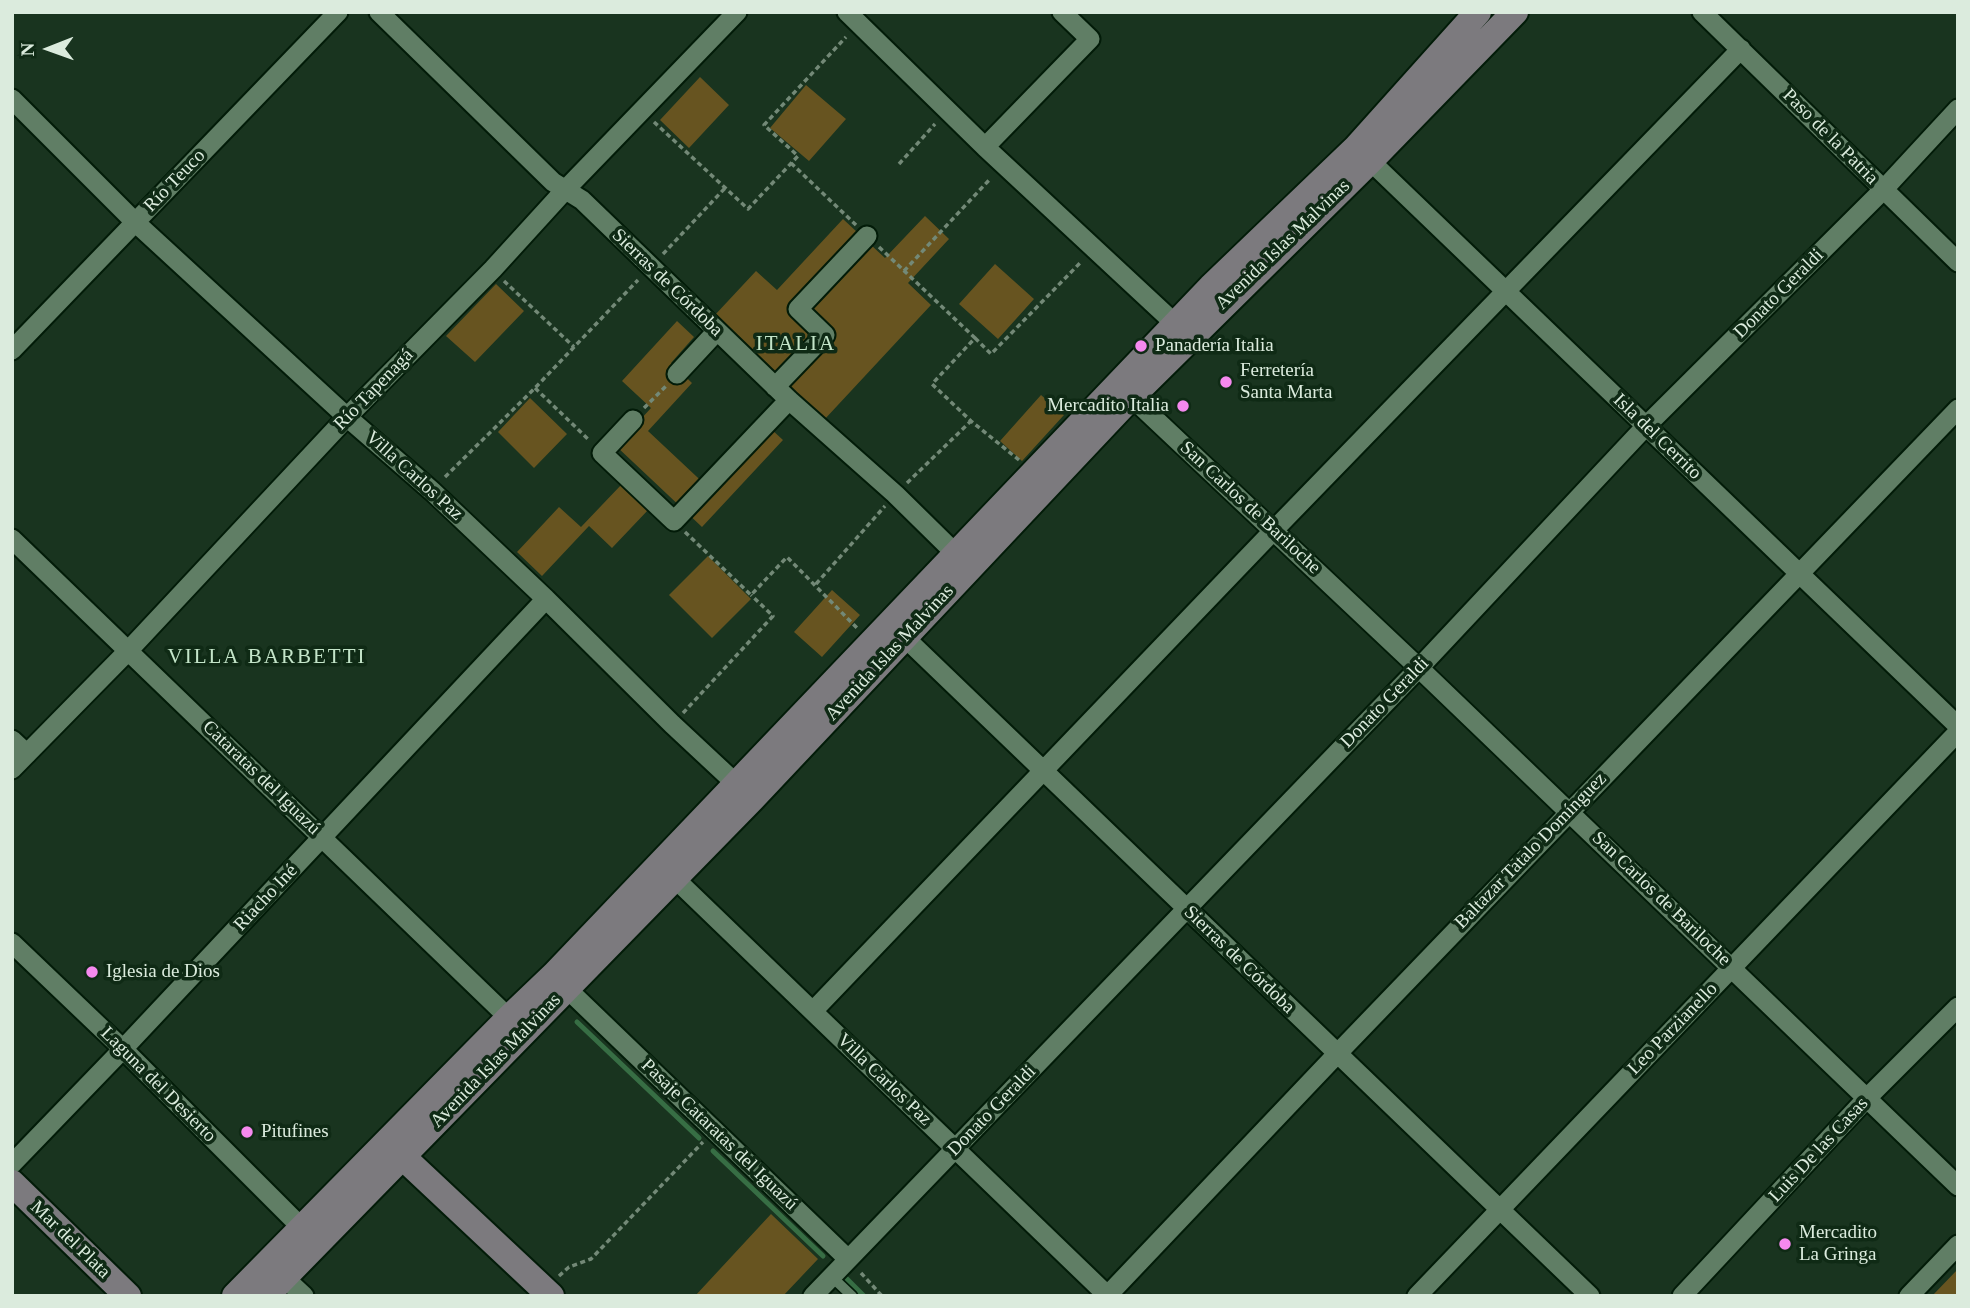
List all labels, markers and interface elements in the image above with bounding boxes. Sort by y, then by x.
north arrow [14,14,84,84]
text: N [17,42,38,56]
street label: Paso de la Patria [1777,84,1883,190]
street label: Río Teuco [140,145,210,217]
street label: Avenida Islas Malvinas [1211,175,1355,315]
street label: Sierras de Córdoba [607,224,727,342]
street label: Donato Geraldi [1729,244,1829,344]
district label: ITALIA [757,331,835,357]
place label: Panadería Italia [1155,335,1274,357]
marker: Panadería Italia [1133,338,1149,354]
street label: Río Tapenagá [329,344,419,436]
place label: Ferretería Santa Marta [1240,360,1332,404]
marker: Ferretería Santa Marta [1218,374,1234,390]
street label: Isla del Cerrito [1608,389,1706,485]
place label: Mercadito Italia [1047,395,1169,417]
marker: Mercadito Italia [1175,398,1191,414]
street label: Villa Carlos Paz [361,426,467,526]
street label: San Carlos de Bariloche [1175,437,1325,579]
street label: Avenida Islas Malvinas [821,580,959,726]
district label: VILLA BARBETTI [169,644,365,670]
street label: Donato Geraldi [1336,653,1434,753]
street label: Cataratas del Iguazú [197,716,325,840]
street label: Baltazar Tatalo Domínguez [1450,768,1612,934]
street label: San Carlos de Bariloche [1587,827,1735,971]
street label: Riacho Iné [229,860,303,936]
street label: Sierras de Córdoba [1179,901,1299,1019]
place label: Iglesia de Dios [106,961,220,983]
marker: Iglesia de Dios [84,964,100,980]
street label: Leo Parzianello [1623,978,1723,1080]
street label: Avenida Islas Malvinas [426,989,566,1133]
street label: Laguna del Desierto [95,1022,221,1148]
street label: Villa Carlos Paz [832,1029,936,1131]
street label: Pasaje Cataratas del Iguazú [636,1054,802,1216]
street label: Donato Geraldi [943,1061,1041,1161]
street label: Luis De las Casas [1764,1093,1874,1207]
place label: Pitufines [261,1121,329,1143]
marker: Pitufines [239,1124,255,1140]
street label: Mar del Plata [25,1196,115,1284]
place label: Mercadito La Gringa [1799,1222,1877,1266]
marker: Mercadito La Gringa [1777,1236,1793,1252]

